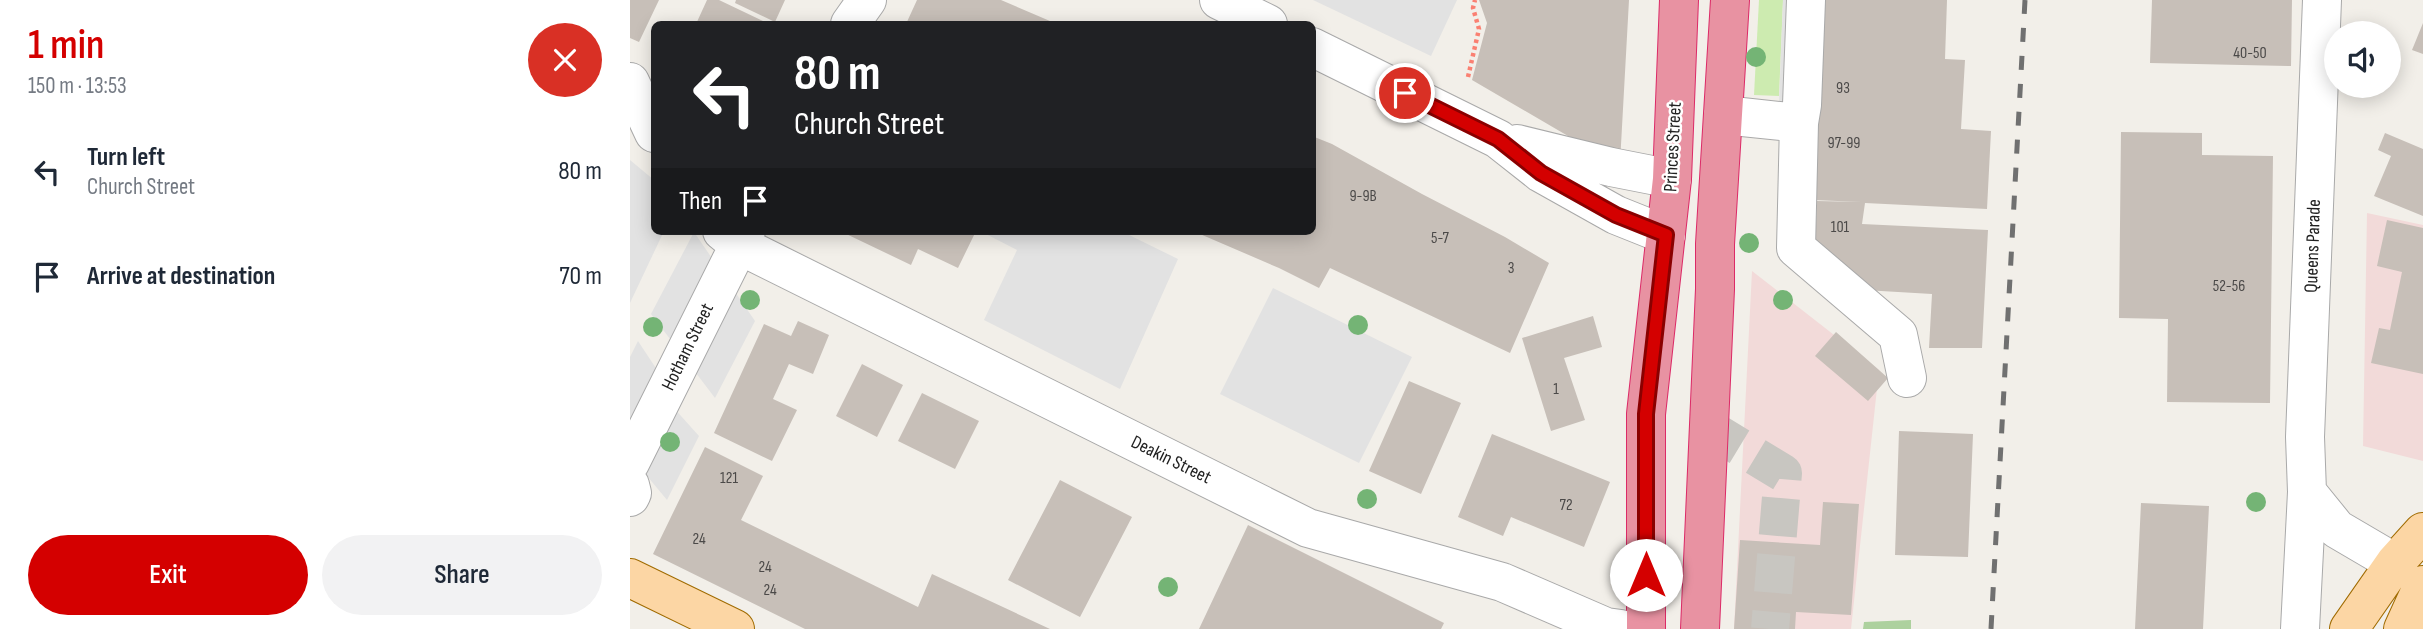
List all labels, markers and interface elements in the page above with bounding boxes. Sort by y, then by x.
text: 1 min [28,20,104,71]
map controls [2324,21,2401,98]
button: sound [2324,21,2401,98]
button: close [528,23,602,97]
house number: 40-50 [2233,44,2267,63]
text: 80 m [794,45,881,104]
icon: left [679,49,770,140]
pin [1375,63,1435,123]
text: 150 m · 13:53 [28,72,127,100]
icon: arrive [1386,74,1424,112]
house number: 93 [1836,79,1850,98]
street label: Princes Street [1659,101,1687,193]
text: Church Street [794,105,944,144]
house number: 97-99 [1828,134,1860,153]
text: Turn left [87,142,165,173]
icon: left [28,153,66,191]
text: 80 m [558,156,602,187]
text: Church Street [87,173,195,201]
icon: arrive [736,182,774,220]
text: Then [679,186,722,217]
house number: 9-9B [1349,187,1377,206]
street label: Queens Parade [2300,199,2326,293]
house number: 101 [1831,218,1850,237]
house number: 5-7 [1431,229,1450,248]
icon: arrive [28,258,66,296]
house number: 3 [1508,259,1514,278]
text: Arrive at destination [87,261,275,292]
text: 70 m [559,261,602,292]
house number: 52-56 [2213,277,2245,296]
street label: Hotham Street [657,299,719,394]
house number: 1 [1553,380,1559,399]
street label: Deakin Street [1127,431,1215,489]
house number: 121 [720,469,738,488]
house number: 72 [1560,496,1572,515]
house number: 24 [692,530,706,549]
button: Exit [28,535,308,615]
button: Share [322,535,602,615]
position arrow [1609,538,1683,612]
house number: 24 [758,558,772,577]
house number: 24 [763,581,777,600]

